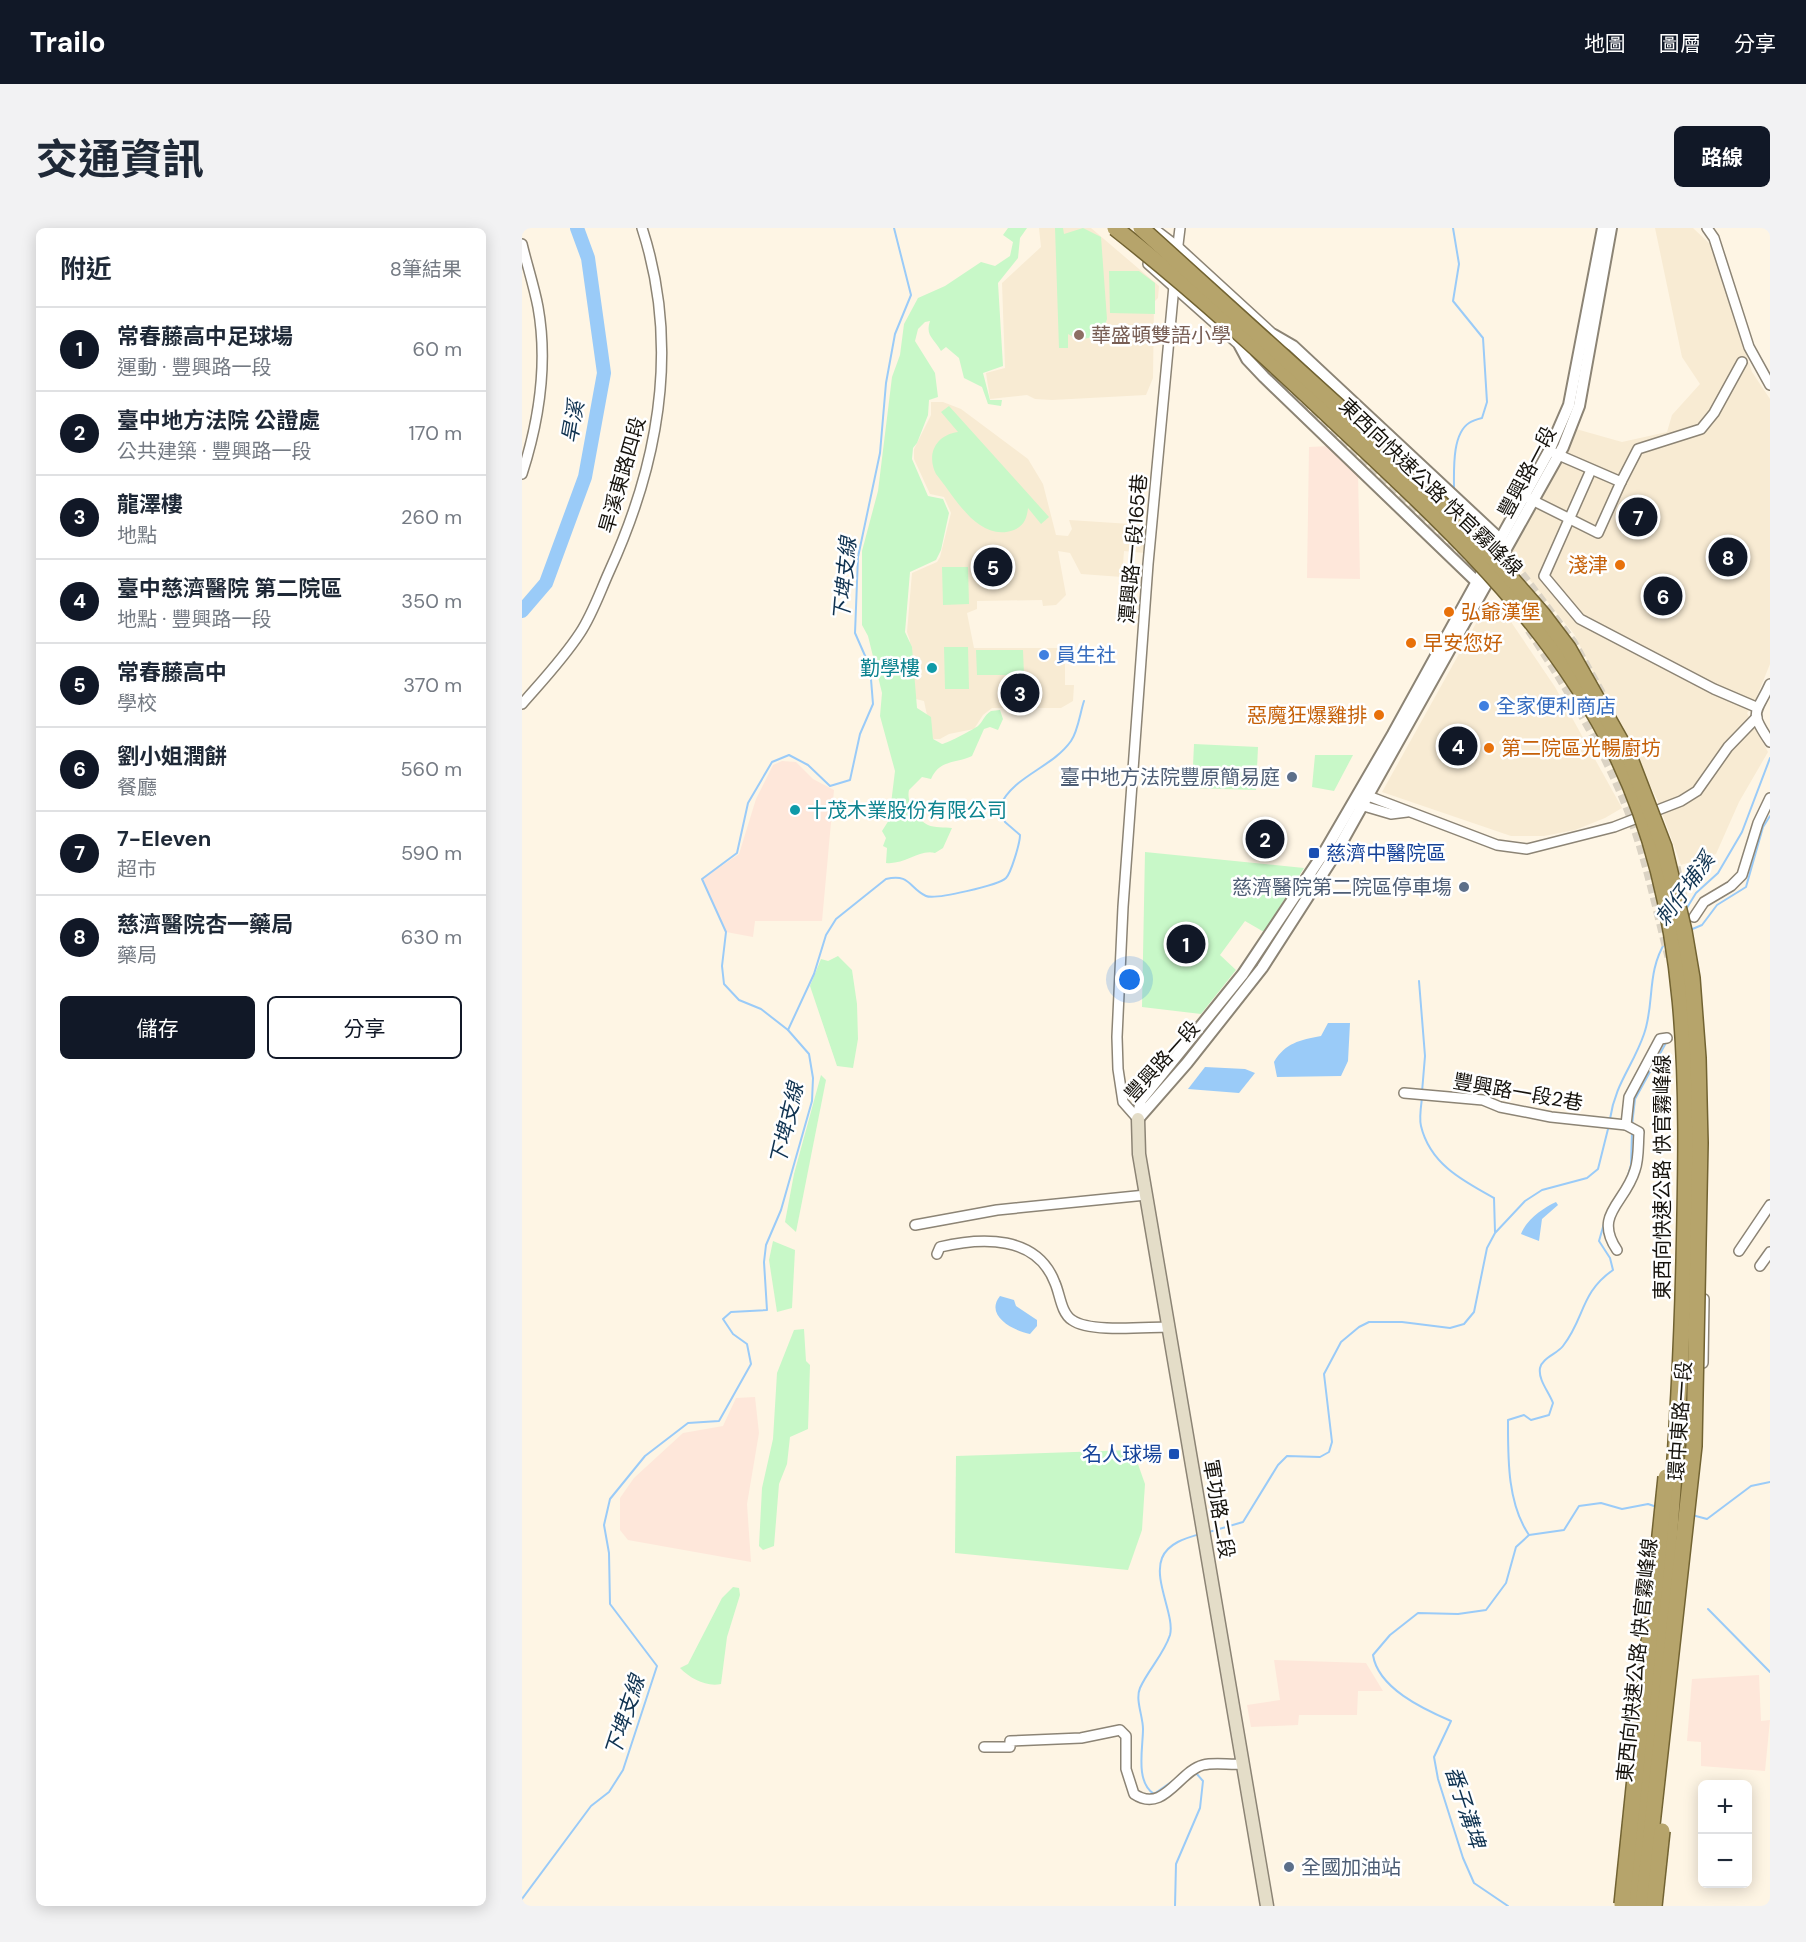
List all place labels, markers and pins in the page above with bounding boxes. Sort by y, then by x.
place label: 華盛頓雙語小學 [1091,322,1231,348]
marker: 華盛頓雙語小學 [1072,328,1086,342]
pin: 7 [1618,494,1658,540]
pin: 8 [1708,534,1748,580]
pin: 5 [974,544,1012,590]
place label: 淺津 [1568,552,1608,578]
marker: 淺津 [1613,558,1627,572]
pin: 6 [1644,574,1682,619]
place label: 弘爺漢堡 [1461,599,1541,625]
marker: 弘爺漢堡 [1442,605,1456,619]
place label: 早安您好 [1423,630,1503,656]
marker: 早安您好 [1404,636,1418,650]
place label: 員生社 [1056,642,1116,668]
marker: 員生社 [1037,648,1051,662]
place label: 勤學樓 [860,655,920,681]
marker: 勤學樓 [925,661,939,675]
pin: 3 [1000,670,1040,716]
place label: 全家便利商店 [1496,693,1616,719]
marker: 全家便利商店 [1477,699,1491,713]
place label: 惡魔狂爆雞排 [1247,702,1367,728]
marker: 惡魔狂爆雞排 [1372,708,1386,722]
pin: 4 [1438,724,1478,768]
place label: 第二院區光暢廚坊 [1501,735,1661,761]
marker: 第二院區光暢廚坊 [1482,741,1496,755]
place label: 臺中地方法院豐原簡易庭 [1060,764,1280,790]
marker: 臺中地方法院豐原簡易庭 [1285,770,1299,784]
place label: 十茂木業股份有限公司 [807,797,1007,823]
marker: 十茂木業股份有限公司 [788,803,802,817]
pin: 2 [1246,816,1284,862]
place label: 慈濟中醫院區 [1326,840,1446,866]
marker: 慈濟中醫院區 [1307,846,1321,860]
place label: 慈濟醫院第二院區停車塲 [1232,874,1452,900]
marker: 慈濟醫院第二院區停車塲 [1457,880,1471,894]
pin: 1 [1166,922,1206,966]
place label: 名人球場 [1082,1441,1162,1467]
marker: 名人球場 [1167,1447,1181,1461]
place label: 全國加油站 [1301,1854,1401,1880]
marker: 全國加油站 [1282,1860,1296,1874]

